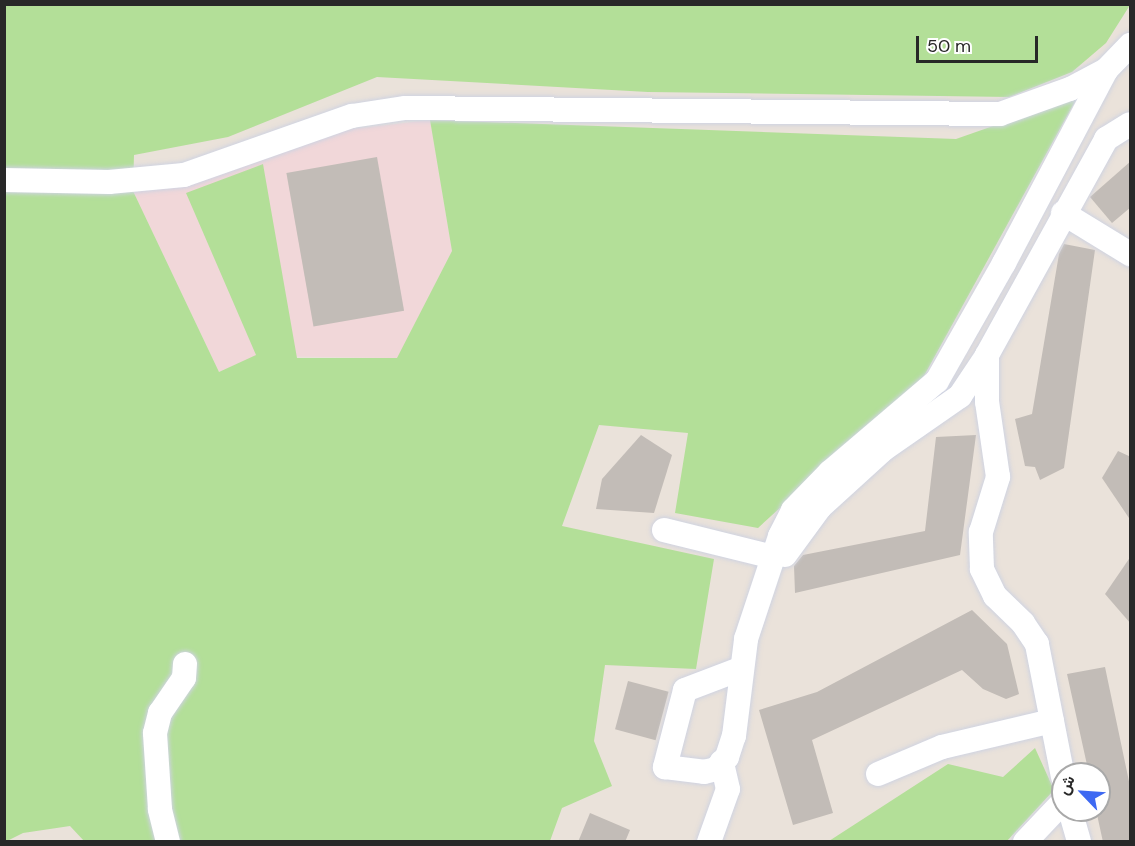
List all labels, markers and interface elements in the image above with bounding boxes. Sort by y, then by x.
scale bar [919,24,1040,62]
text: 50 m [927,34,971,58]
north arrow [1051,762,1111,822]
text: ش [1052,772,1080,798]

